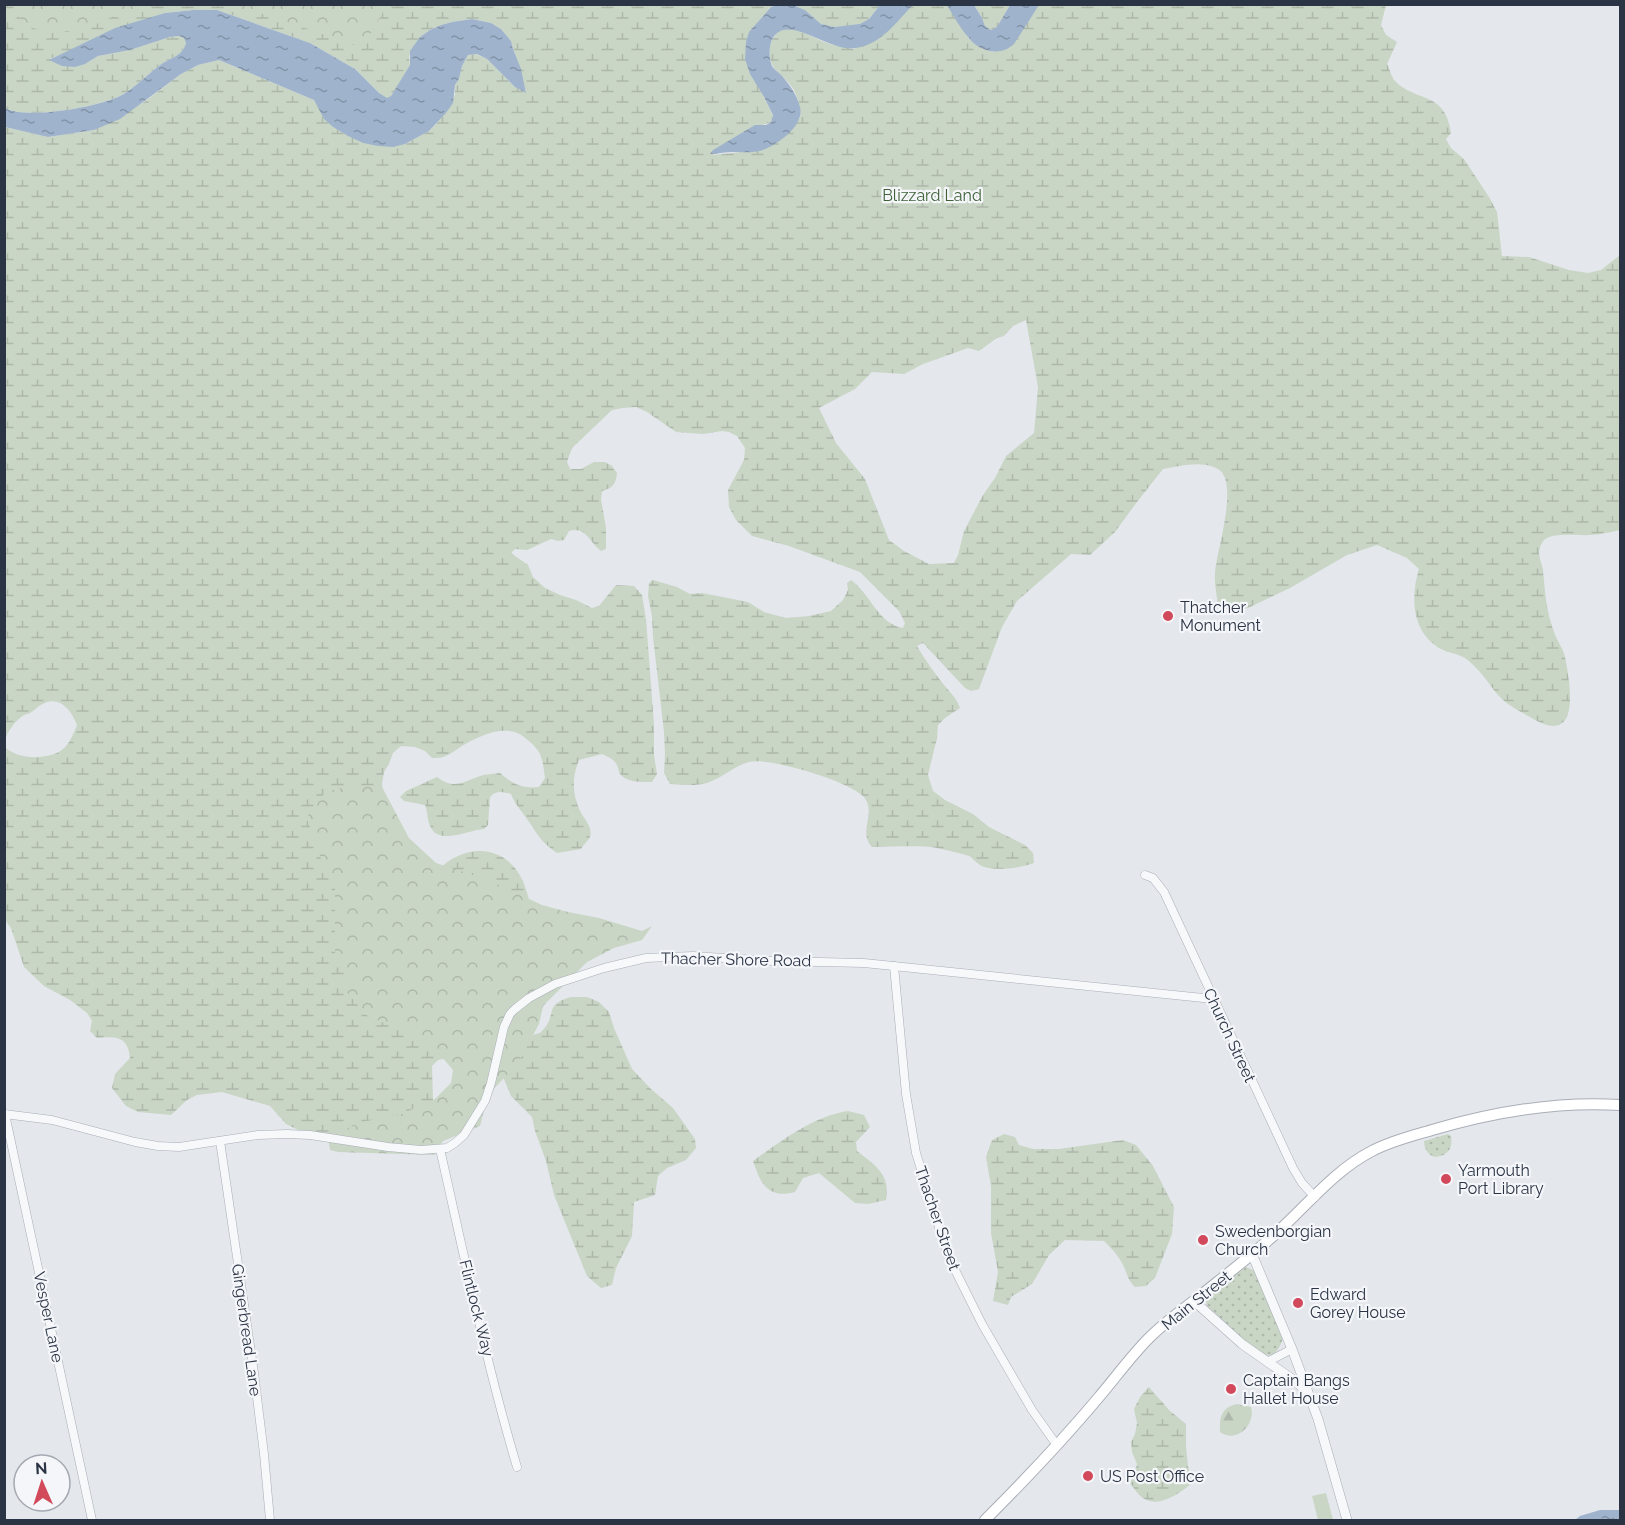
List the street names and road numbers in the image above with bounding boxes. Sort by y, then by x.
street label: Thacher Shore Road [661,949,811,970]
street label: Church Street [1199,985,1260,1086]
street label: Thacher Street [911,1164,964,1273]
street label: Flintlock Way [455,1258,498,1359]
street label: Gingerbread Lane [228,1263,265,1397]
street label: Main Street [1158,1266,1235,1334]
street label: Vesper Lane [30,1270,67,1364]

